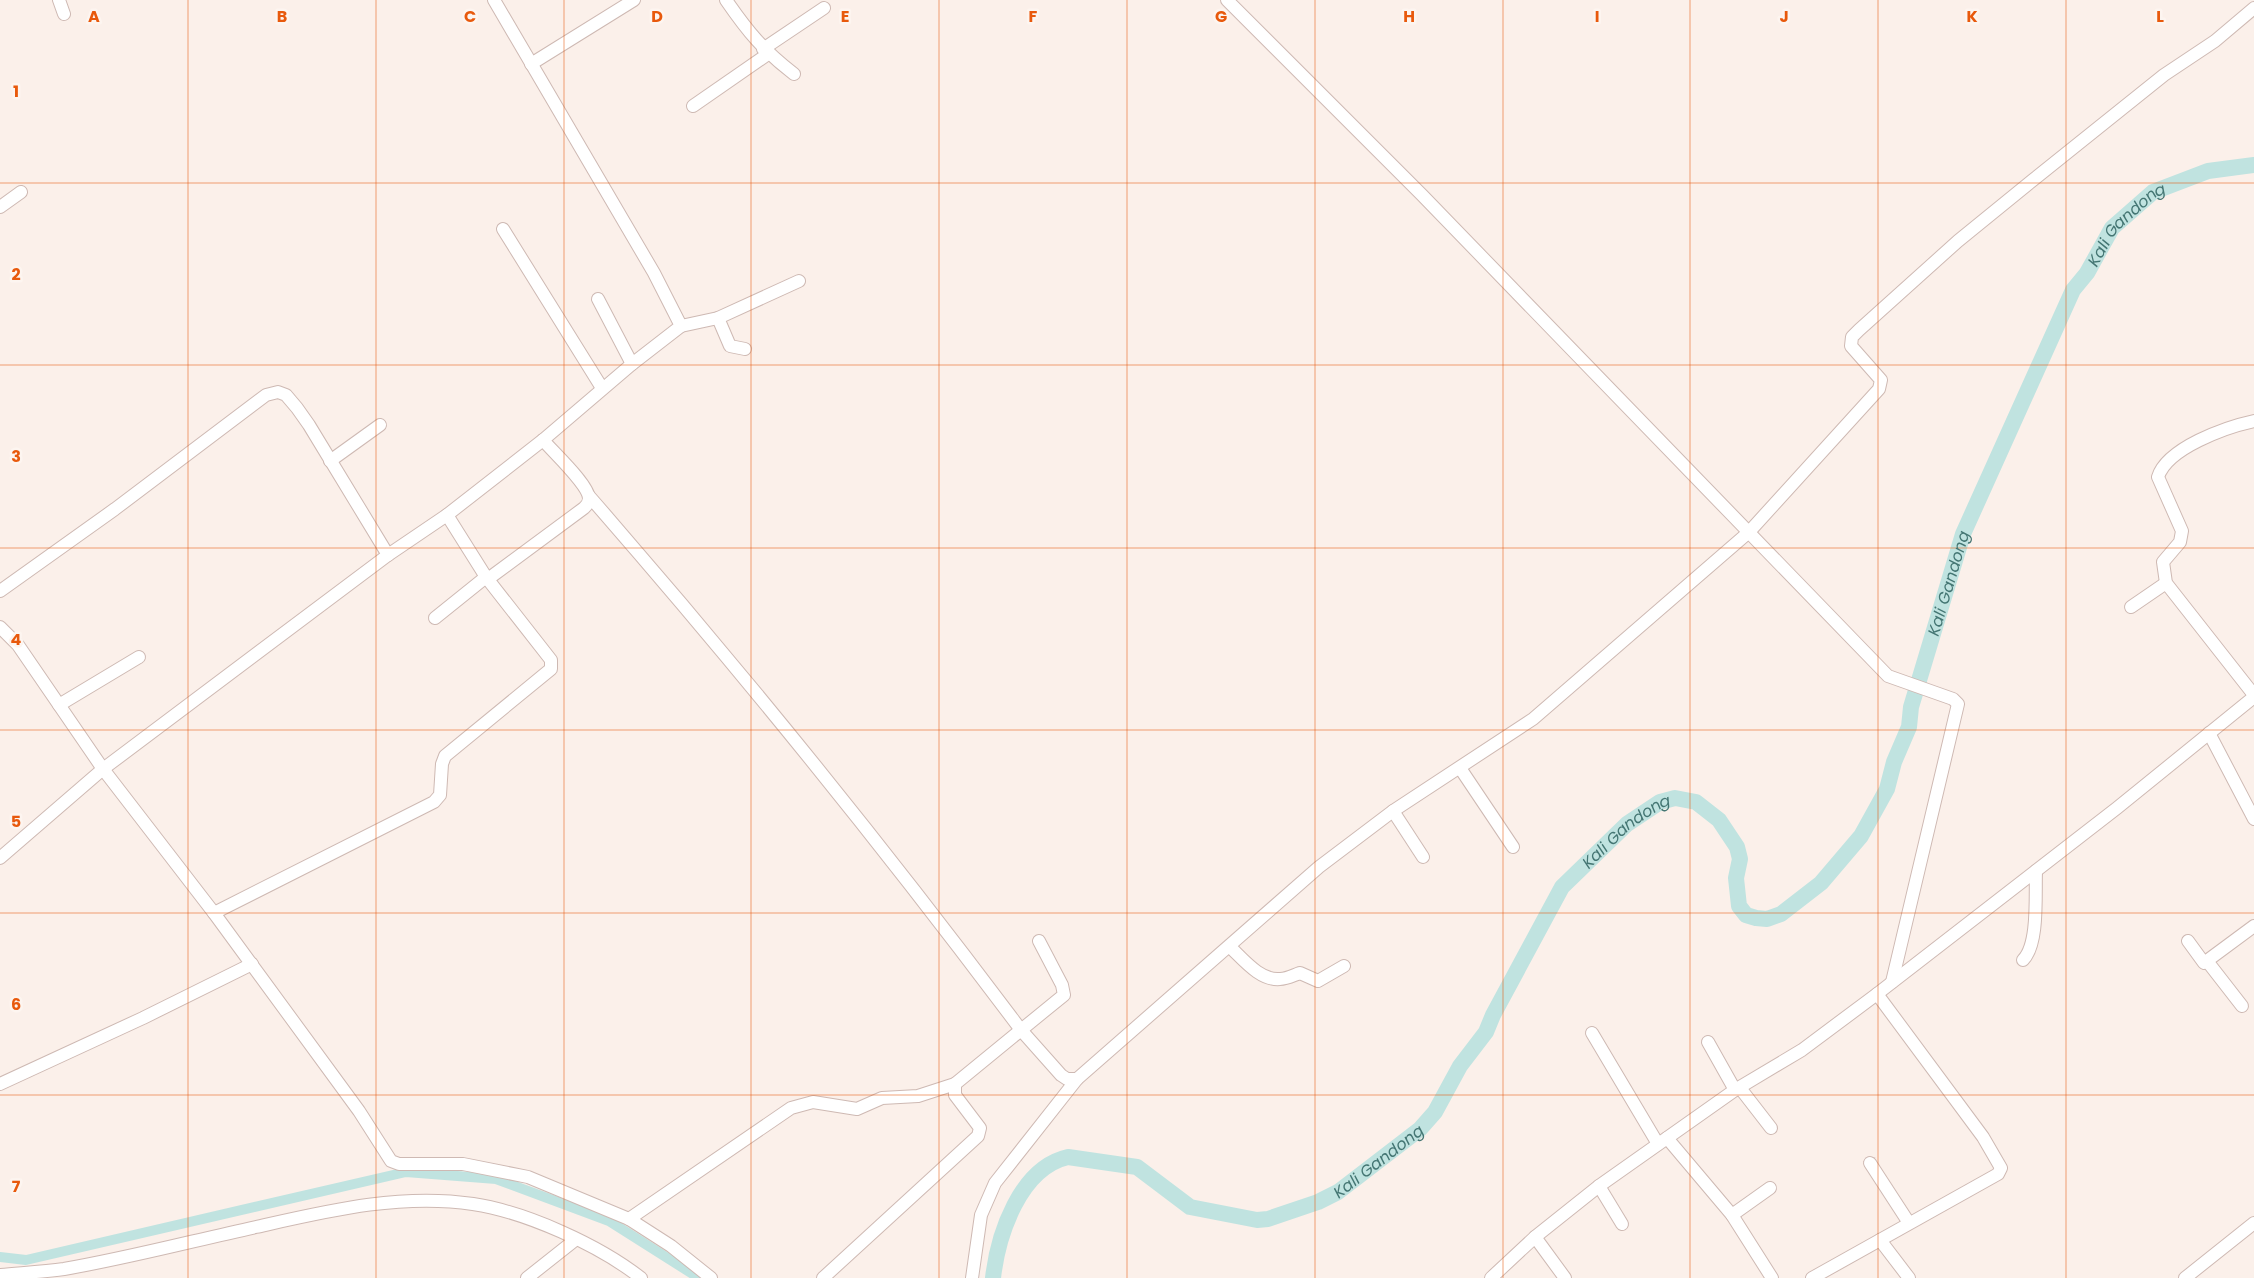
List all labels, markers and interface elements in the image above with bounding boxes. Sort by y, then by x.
text: A [88,5,100,28]
text: B [277,5,287,28]
text: C [464,5,476,28]
text: D [651,5,663,28]
text: E [841,5,849,28]
text: F [1029,5,1038,28]
text: G [1215,5,1227,28]
text: H [1403,5,1415,28]
text: I [1595,5,1599,28]
text: J [1779,5,1789,28]
text: K [1966,5,1978,28]
text: L [2156,5,2164,28]
text: 1 [13,80,19,103]
water label: Kali Gandong [2082,177,2169,270]
text: 2 [11,263,21,286]
text: 3 [11,445,21,468]
water label: Kali Gandong [1922,528,1975,639]
text: 4 [11,628,22,651]
water label: Kali Gandong [1576,788,1673,873]
text: 5 [11,810,21,833]
text: 6 [11,993,21,1016]
water label: Kali Gandong [1328,1119,1429,1203]
text: 7 [12,1175,21,1198]

